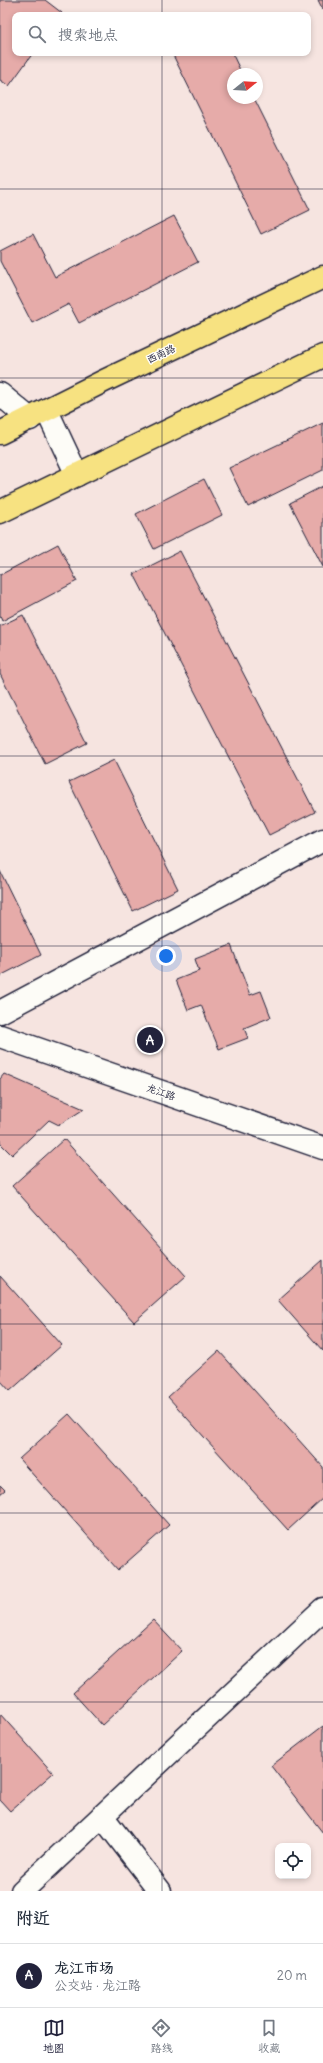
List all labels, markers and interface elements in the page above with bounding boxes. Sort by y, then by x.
search box [12,12,311,56]
icon: search [26,23,48,45]
text: 搜索地点 [58,25,118,44]
north arrow [227,68,263,104]
street label: 西南路 [145,342,177,366]
your location [156,946,176,966]
pin: A [137,1025,163,1055]
street label: 龙江路 [145,1081,177,1103]
map controls [275,1843,311,1879]
button: locate [275,1843,311,1879]
text: 附近 [16,1907,50,1929]
text: 龙江市场 [54,1958,114,1977]
text: A [25,1967,33,1984]
text: 20 m [277,1967,307,1984]
text: 公交站 · 龙江路 [54,1977,141,1994]
tab: 地图 [43,2017,65,2055]
tab: 路线 [150,2017,172,2055]
tab: 收藏 [258,2017,280,2055]

